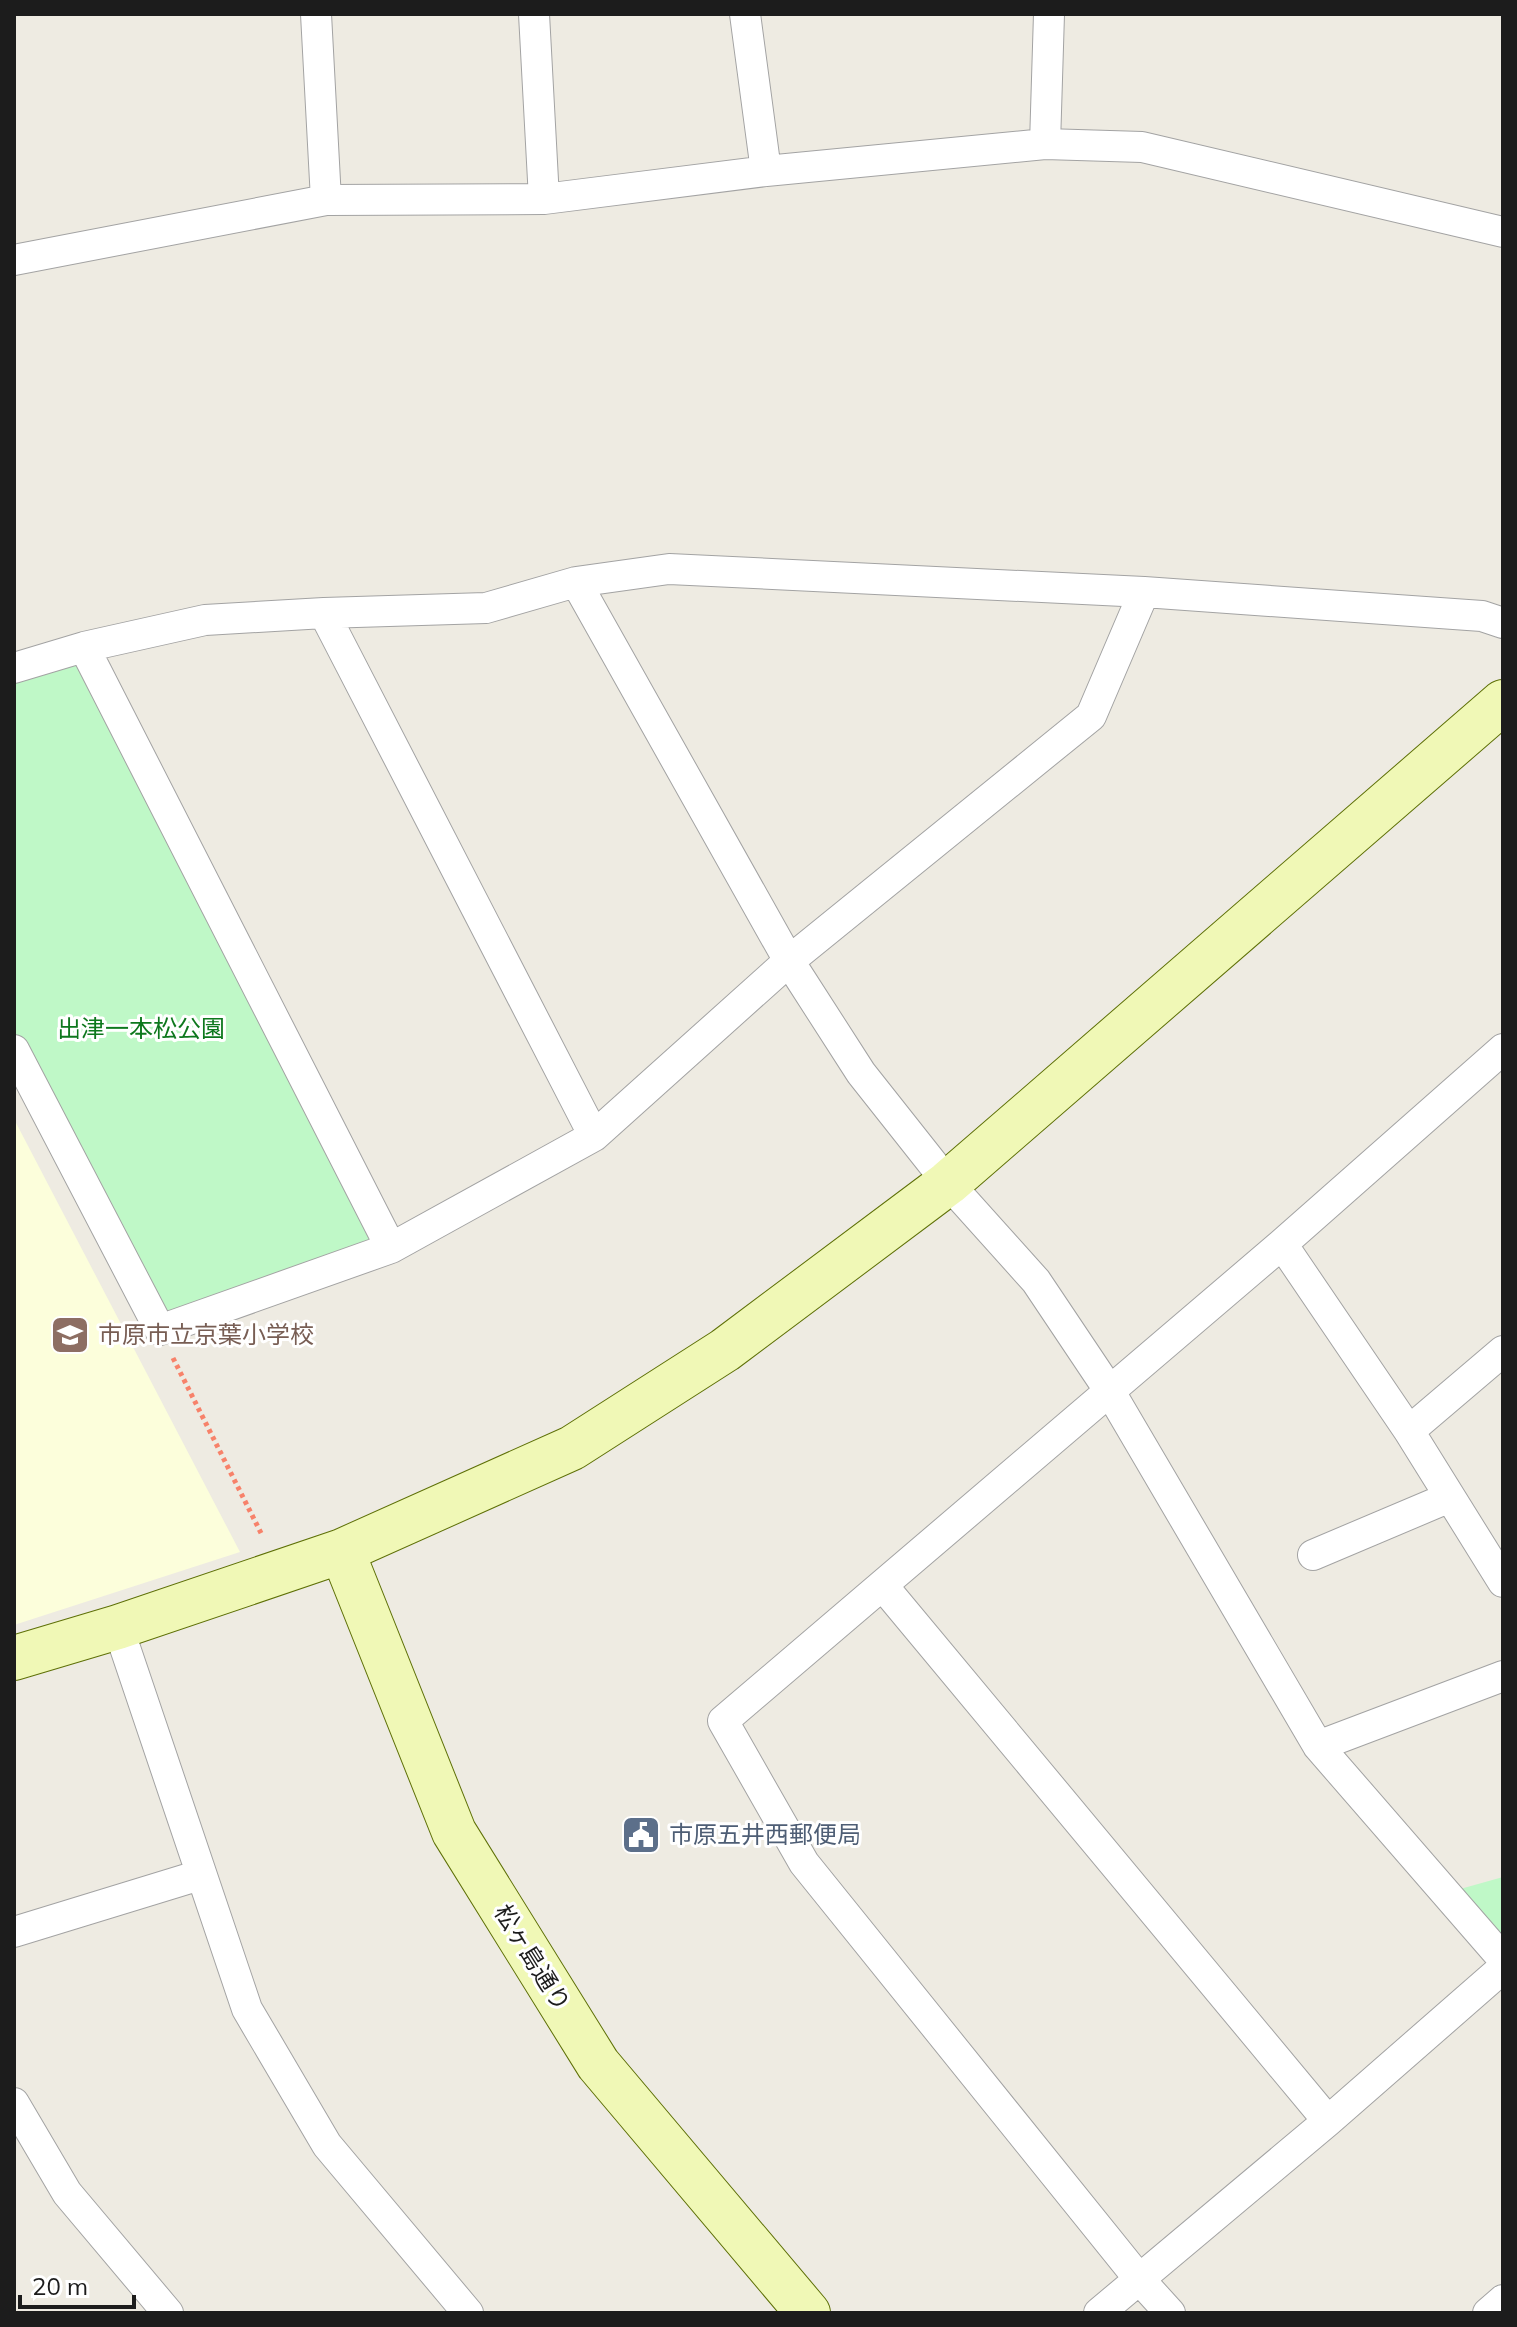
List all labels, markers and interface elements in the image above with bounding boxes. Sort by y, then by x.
park label: 出津一本松公園 [57,1013,225,1043]
school or university icon: 市原市立京葉小学校 [49,1314,91,1356]
place label: 市原市立京葉小学校 [98,1319,314,1349]
public building icon: 市原五井西郵便局 [620,1814,662,1856]
place label: 市原五井西郵便局 [669,1819,861,1849]
street label: 松ヶ島通り [488,1899,577,2016]
scale bar [20,2259,134,2309]
text: 20 m [32,2271,88,2301]

